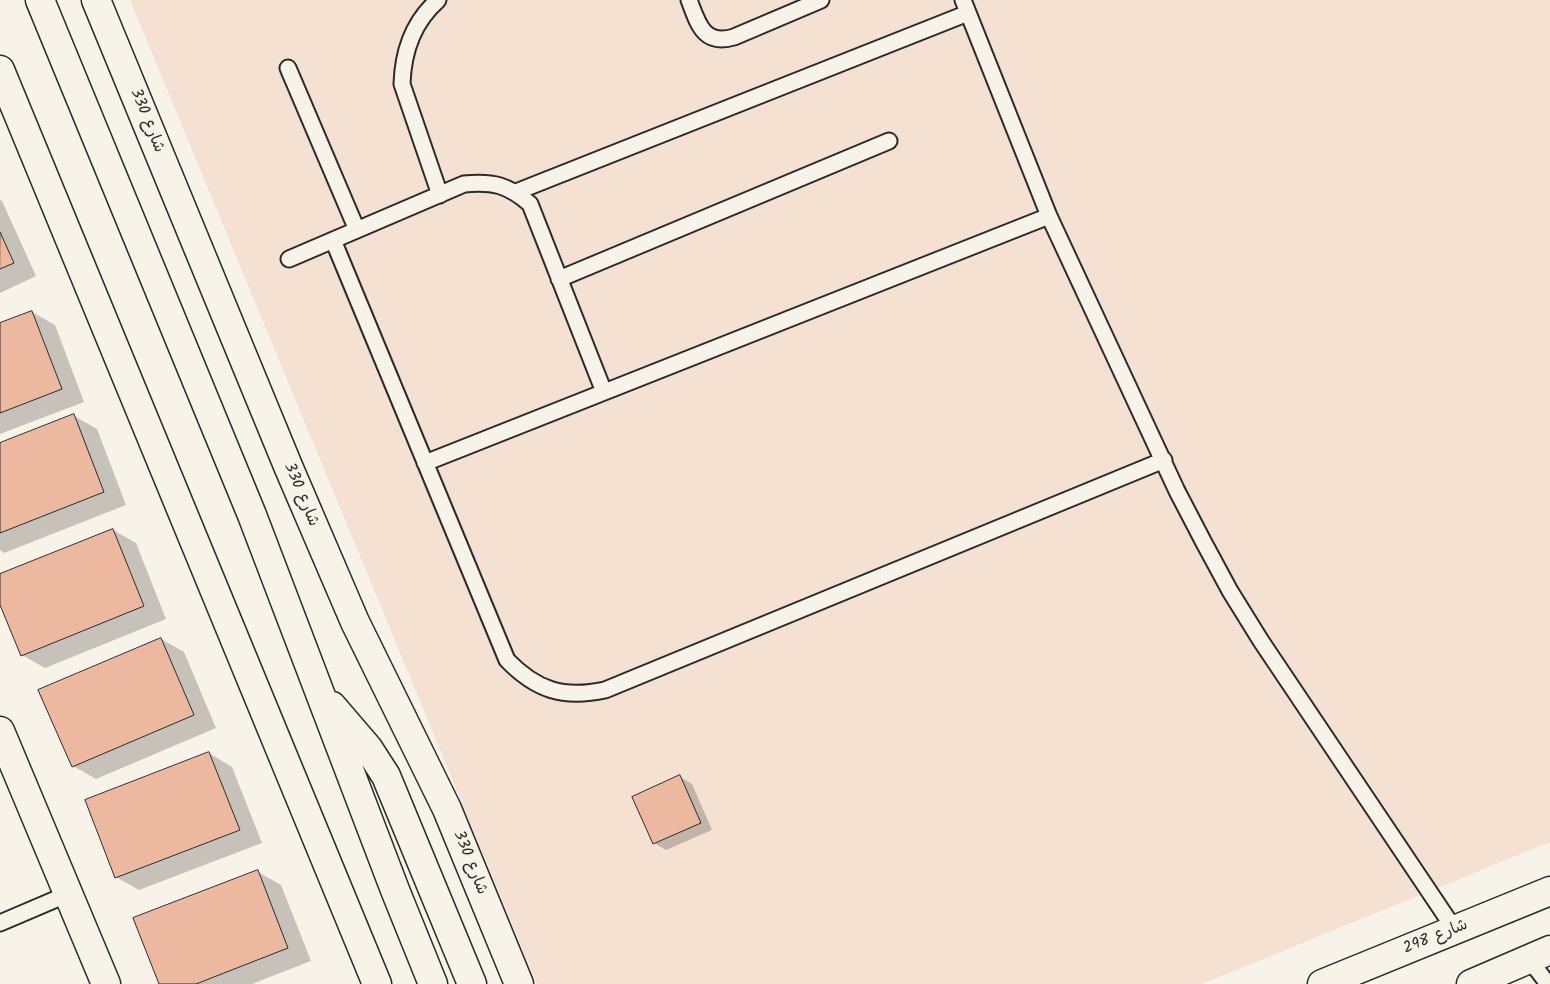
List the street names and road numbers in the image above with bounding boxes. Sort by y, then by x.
street label: شارع 330 [124,86,168,156]
street label: شارع 330 [278,460,322,530]
street label: شارع 330 [447,828,491,898]
street label: شارع 298 [1401,916,1471,960]

